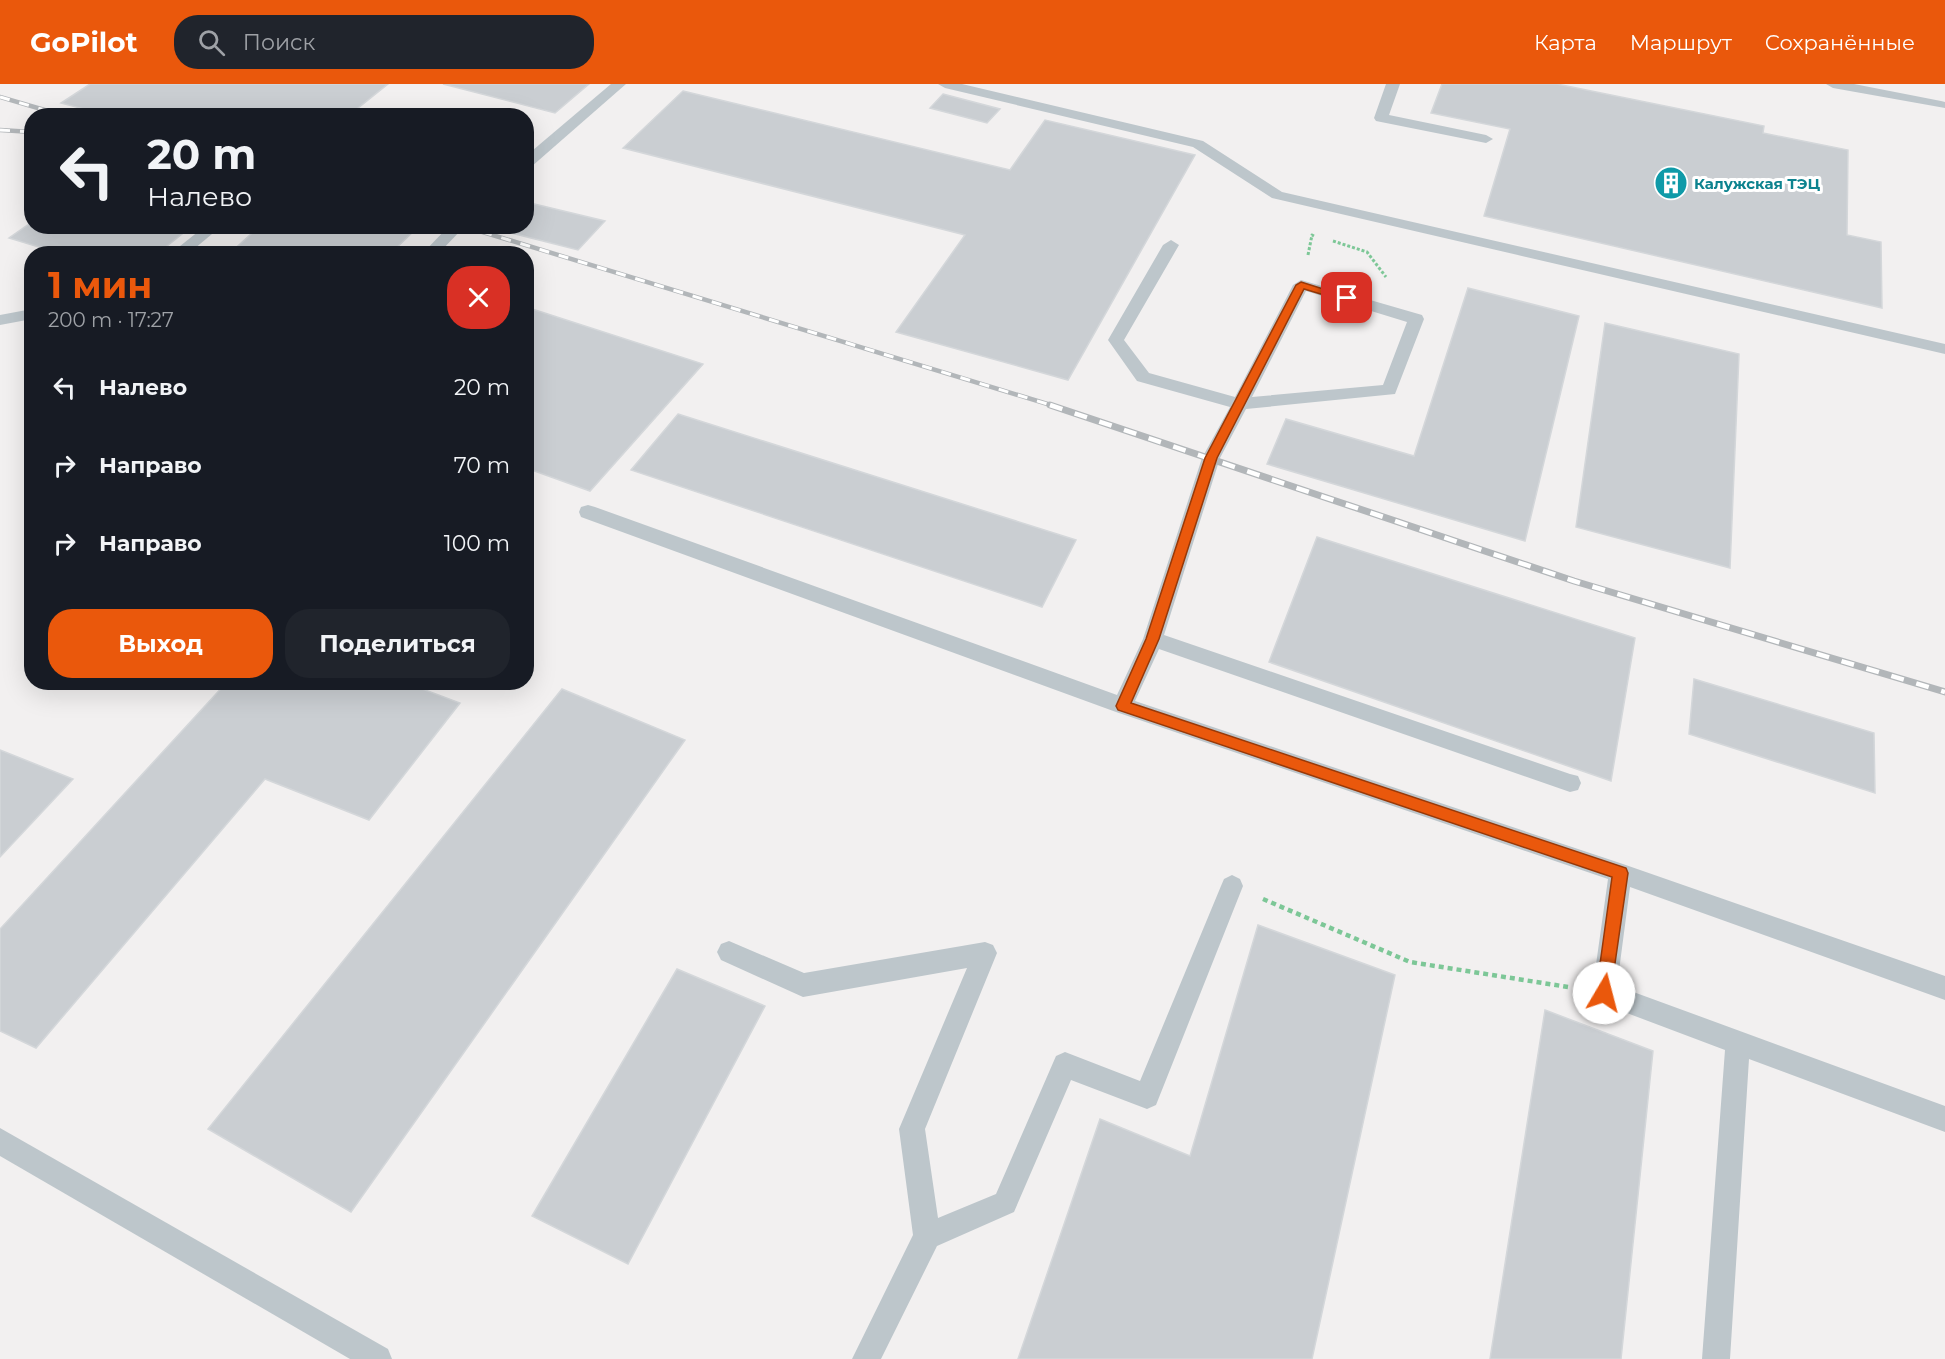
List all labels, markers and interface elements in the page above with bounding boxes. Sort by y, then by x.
search box [174,15,594,69]
text: GoPilot [30,25,138,59]
icon: search [195,26,228,59]
text: Поиск [243,29,315,56]
text: Карта [1534,30,1597,55]
text: Маршрут [1630,30,1732,55]
text: Сохранённые [1765,30,1915,55]
text: 20 m [147,128,256,180]
icon: left [48,132,126,210]
building icon: Калужская ТЭЦ [1653,165,1689,201]
place label: Калужская ТЭЦ [1694,174,1821,193]
text: Налево [147,180,252,213]
text: 1 мин [48,263,152,307]
button: close [447,266,510,329]
pin [1321,272,1372,323]
icon: arrive [1330,281,1363,314]
text: 200 m · 17:27 [48,308,174,332]
icon: left [48,371,81,404]
text: Налево [99,374,187,401]
text: 20 m [454,374,510,401]
icon: right [48,449,81,482]
text: Направо [99,452,202,479]
text: 70 m [454,452,510,479]
icon: right [48,527,81,560]
text: Направо [99,530,202,557]
text: 100 m [444,530,510,557]
button: Выход [48,609,273,678]
button: Поделиться [285,609,510,678]
position arrow [1572,961,1636,1025]

